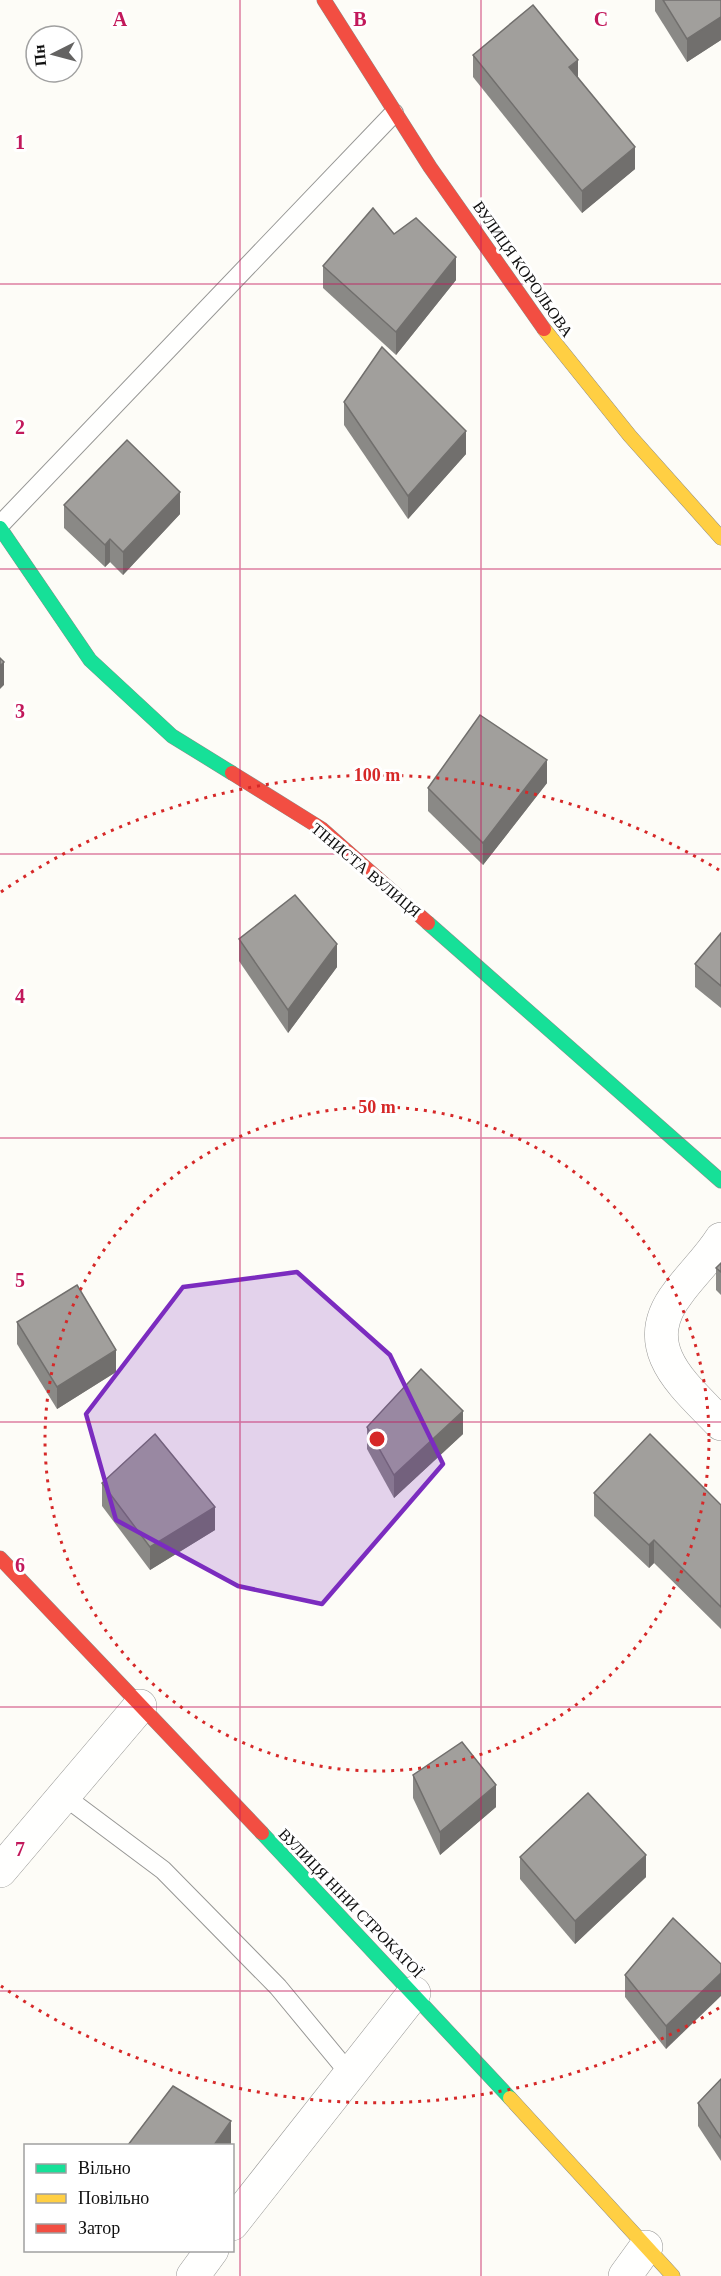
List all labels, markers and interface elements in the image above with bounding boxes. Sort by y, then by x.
text: A [113,8,128,30]
text: B [353,8,367,30]
text: C [594,8,608,30]
north arrow [24,24,84,84]
text: Пн [30,44,49,67]
text: 1 [15,131,25,153]
street label: ВУЛИЦЯ КОРОЛЬОВА [469,198,577,341]
text: 2 [15,416,25,438]
text: 3 [15,700,25,722]
text: 100 m [354,765,400,785]
street label: ТІНИСТА ВУЛИЦЯ [307,819,424,921]
text: 4 [15,985,25,1007]
text: 50 m [358,1097,396,1117]
text: 5 [15,1269,25,1291]
centre of rings [367,1429,387,1449]
text: 6 [15,1554,25,1576]
street label: ВУЛИЦЯ НІНИ СТРОКАТОЇ [275,1825,427,1981]
text: 7 [15,1838,25,1860]
legend [24,2144,234,2252]
text: Вільно [78,2158,131,2178]
text: Повільно [78,2188,149,2208]
text: Затор [78,2218,120,2238]

